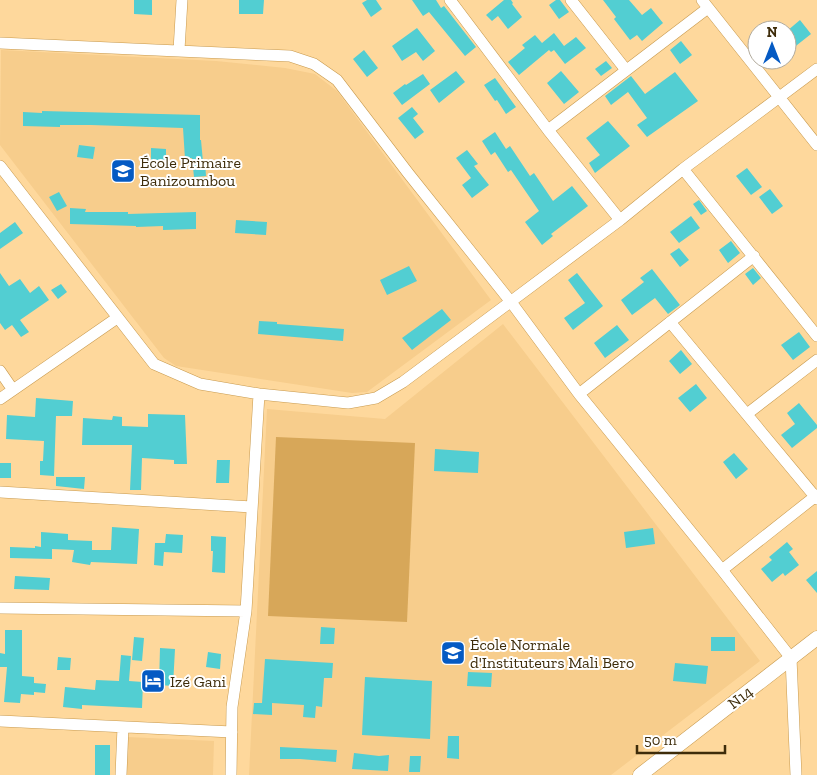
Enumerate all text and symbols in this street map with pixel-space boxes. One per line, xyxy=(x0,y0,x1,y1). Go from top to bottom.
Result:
north arrow xyxy=(747,20,797,70)
text: N xyxy=(767,24,778,41)
place label: École Primaire Banizoumbou xyxy=(140,153,241,190)
school or university icon: École Primaire Banizoumbou xyxy=(110,158,136,184)
place label: École Normale d'Instituteurs Mali Bero xyxy=(470,635,634,672)
school or university icon: École Normale d'Instituteurs Mali Bero xyxy=(440,640,466,666)
hotel icon: Izé Gani xyxy=(140,668,166,694)
place label: Izé Gani xyxy=(170,672,227,691)
street label: N14 xyxy=(724,682,757,713)
scale bar xyxy=(637,722,724,754)
text: 50 m xyxy=(644,731,677,749)

